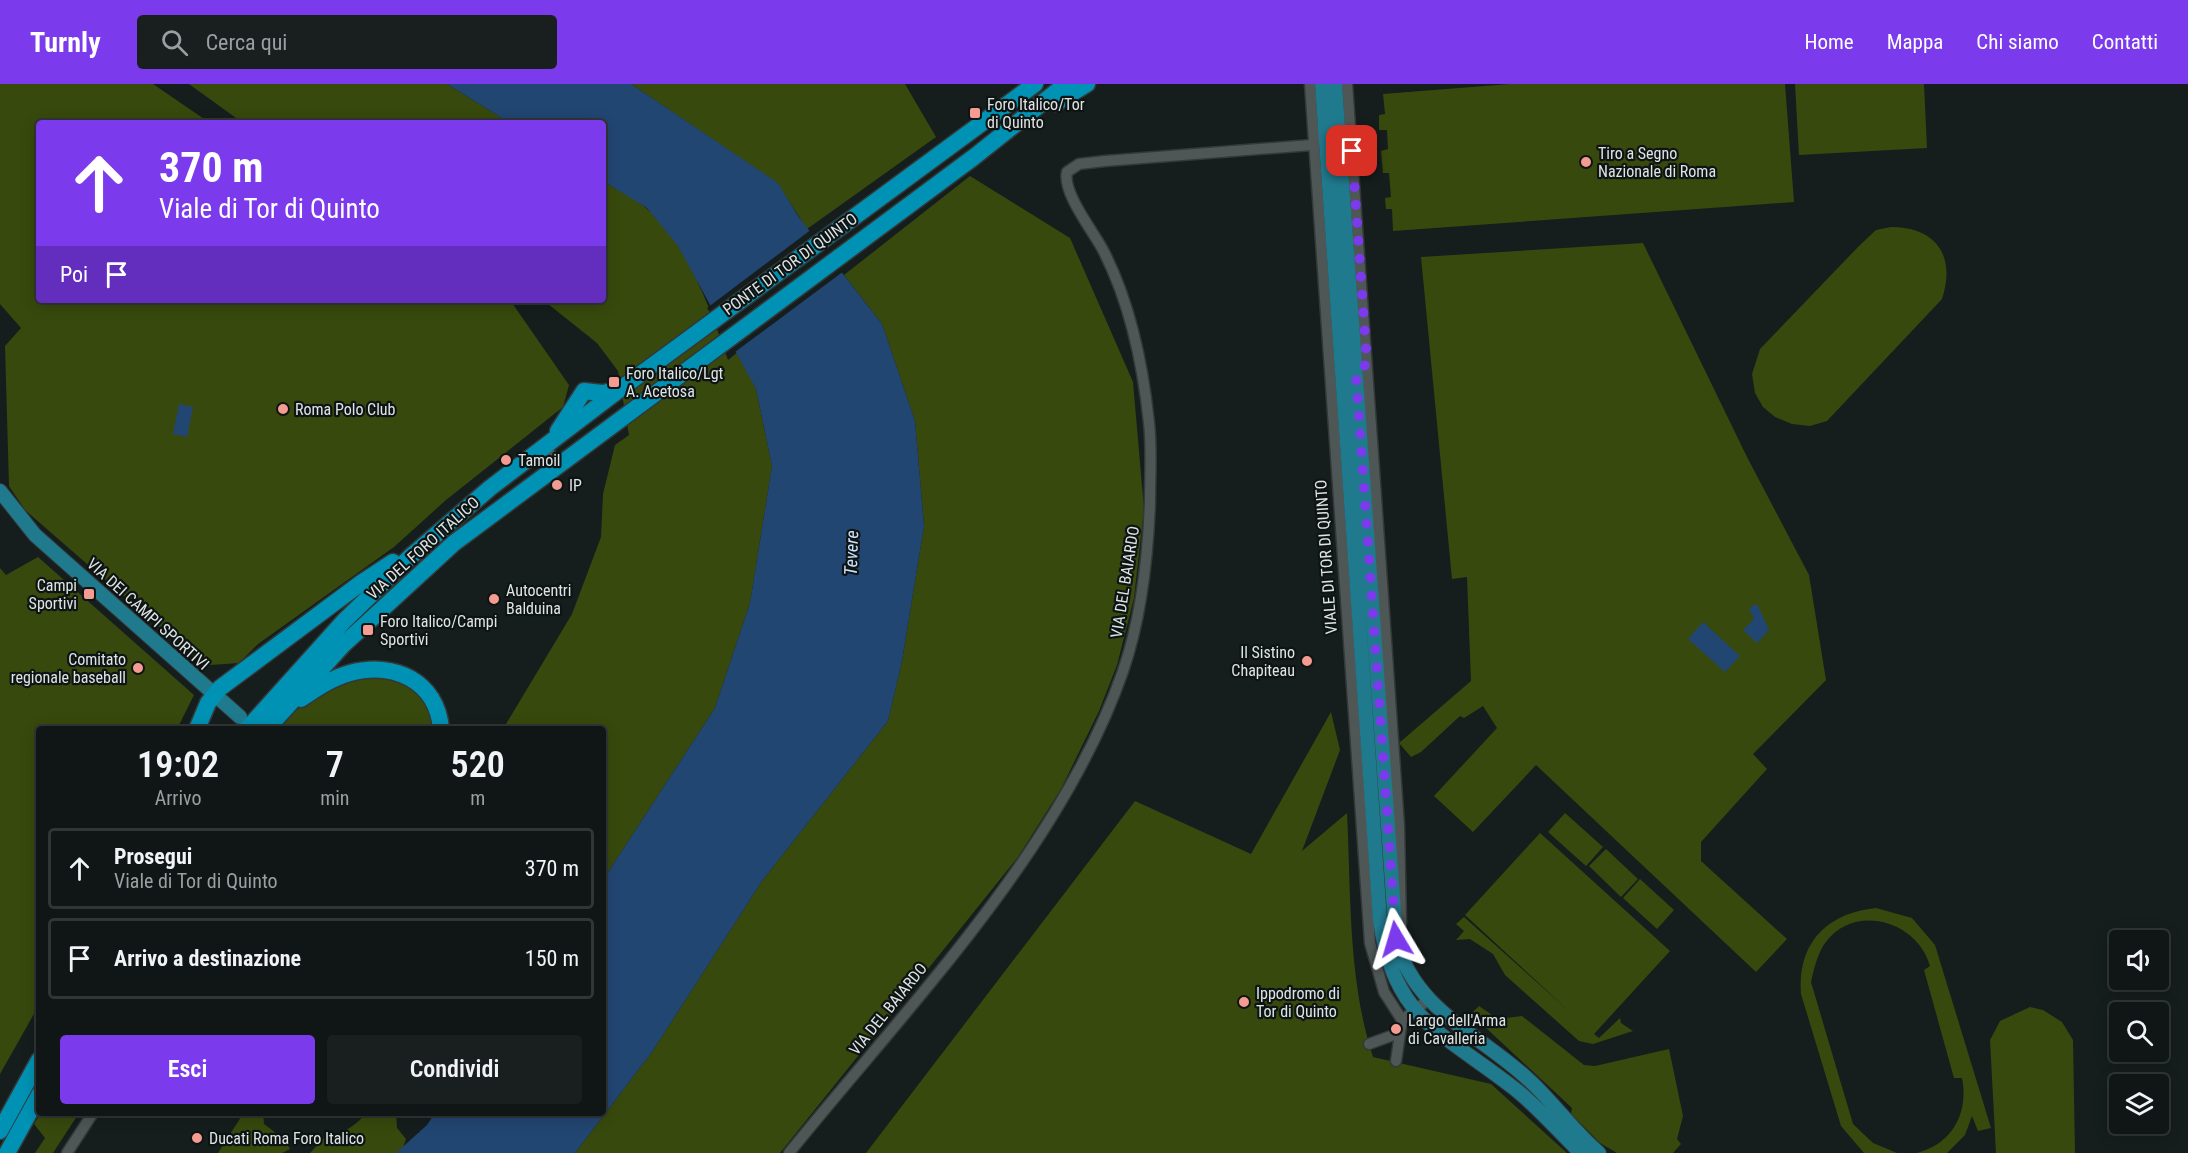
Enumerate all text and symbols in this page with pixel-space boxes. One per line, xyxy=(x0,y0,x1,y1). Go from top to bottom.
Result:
search box xyxy=(137,15,557,69)
text: Turnly xyxy=(30,26,101,59)
icon: search xyxy=(158,26,191,59)
text: Cerca qui xyxy=(206,30,287,55)
text: Home xyxy=(1804,30,1854,54)
text: Mappa xyxy=(1887,30,1943,54)
text: Chi siamo xyxy=(1976,30,2059,54)
text: Contatti xyxy=(2092,30,2158,54)
place label: Foro Italico/Tor di Quinto xyxy=(987,95,1085,132)
marker: Foro Italico/Tor di Quinto xyxy=(968,106,982,120)
pin xyxy=(1326,125,1377,176)
icon: arrive xyxy=(1335,134,1368,167)
text: 370 m xyxy=(159,143,264,192)
icon: ahead xyxy=(60,144,138,222)
place label: Tiro a Segno Nazionale di Roma xyxy=(1598,144,1716,181)
marker: Tiro a Segno Nazionale di Roma xyxy=(1579,155,1593,169)
text: Viale di Tor di Quinto xyxy=(159,193,380,225)
street label: PONTE DI TOR DI QUINTO xyxy=(719,209,861,319)
icon: arrive xyxy=(100,258,133,291)
text: Poi xyxy=(60,262,88,287)
place label: Foro Italico/Lgt A. Acetosa xyxy=(626,364,724,401)
marker: Foro Italico/Lgt A. Acetosa xyxy=(607,375,621,389)
place label: Roma Polo Club xyxy=(295,400,396,419)
marker: Roma Polo Club xyxy=(276,402,290,416)
place label: Tamoil xyxy=(518,451,561,470)
marker: Tamoil xyxy=(499,453,513,467)
place label: IP xyxy=(569,476,582,495)
marker: IP xyxy=(550,478,564,492)
street label: VIALE DI TOR DI QUINTO xyxy=(1311,479,1341,635)
street label: VIA DEL FORO ITALICO xyxy=(363,493,483,603)
street label: VIA DEL BAIARDO xyxy=(1107,525,1143,639)
water label: Tevere xyxy=(840,530,862,576)
street label: VIA DEI CAMPI SPORTIVI xyxy=(83,554,213,674)
place label: Campi Sportivi xyxy=(29,576,77,613)
place label: Autocentri Balduina xyxy=(506,581,571,618)
marker: Campi Sportivi xyxy=(82,587,96,601)
marker: Autocentri Balduina xyxy=(487,592,501,606)
place label: Foro Italico/Campi Sportivi xyxy=(380,612,497,649)
marker: Foro Italico/Campi Sportivi xyxy=(361,623,375,637)
place label: Il Sistino Chapiteau xyxy=(1231,643,1295,680)
place label: Comitato regionale baseball xyxy=(11,650,126,687)
marker: Il Sistino Chapiteau xyxy=(1300,654,1314,668)
marker: Comitato regionale baseball xyxy=(131,661,145,675)
text: 19:02 xyxy=(137,744,219,786)
text: 7 xyxy=(326,744,344,786)
text: 520 xyxy=(451,744,505,786)
text: Arrivo xyxy=(155,786,201,810)
text: min xyxy=(320,786,349,810)
text: m xyxy=(470,786,485,810)
text: Prosegui xyxy=(114,844,192,869)
icon: ahead xyxy=(63,852,96,885)
text: 370 m xyxy=(525,856,579,881)
text: Viale di Tor di Quinto xyxy=(114,869,278,893)
position arrow xyxy=(1364,907,1428,971)
map controls xyxy=(2109,930,2169,1134)
button: sound xyxy=(2109,930,2169,990)
icon: arrive xyxy=(63,942,96,975)
text: Arrivo a destinazione xyxy=(114,946,301,971)
text: 150 m xyxy=(525,946,579,971)
street label: VIA DEL BAIARDO xyxy=(845,959,931,1059)
place label: Ippodromo di Tor di Quinto xyxy=(1256,984,1340,1021)
marker: Ippodromo di Tor di Quinto xyxy=(1237,995,1251,1009)
button: search xyxy=(2109,1002,2169,1062)
place label: Largo dell'Arma di Cavalleria xyxy=(1408,1011,1506,1048)
marker: Largo dell'Arma di Cavalleria xyxy=(1389,1022,1403,1036)
button: Esci xyxy=(60,1035,315,1104)
button: Condividi xyxy=(327,1035,582,1104)
button: layers xyxy=(2109,1074,2169,1134)
place label: Ducati Roma Foro Italico xyxy=(209,1129,364,1148)
marker: Ducati Roma Foro Italico xyxy=(190,1131,204,1145)

